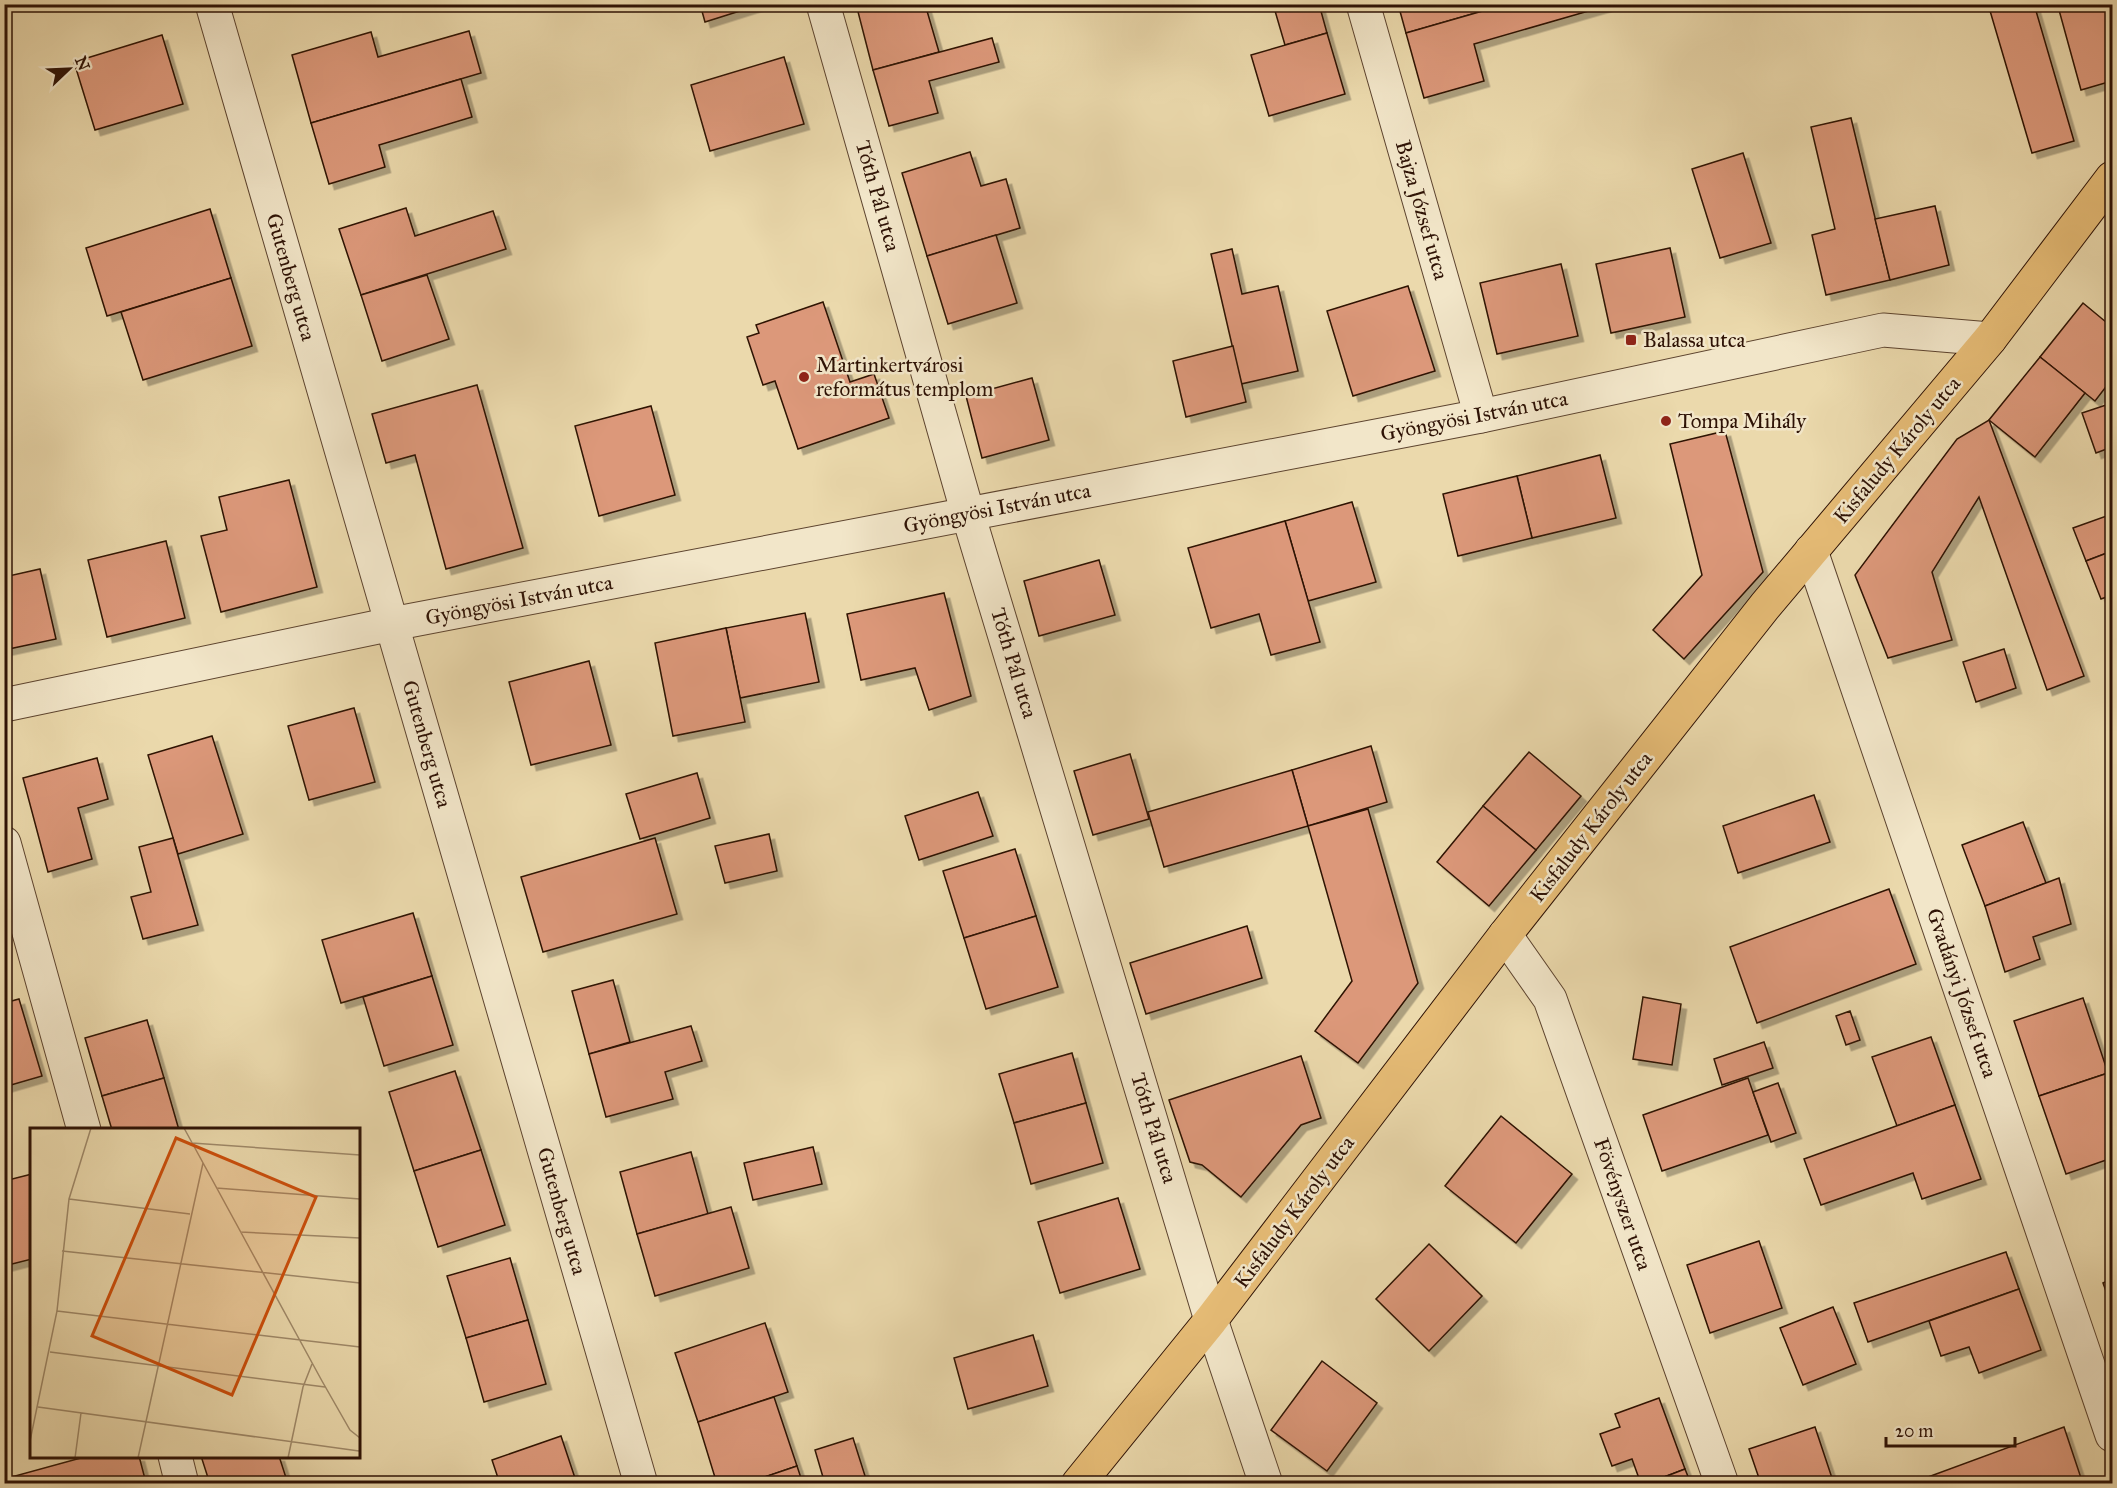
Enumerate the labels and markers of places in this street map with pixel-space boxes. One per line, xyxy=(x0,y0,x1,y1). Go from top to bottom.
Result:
place label: Balassa utca xyxy=(1643,327,1745,353)
marker: Balassa utca xyxy=(1624,333,1638,347)
place label: Martinkertvárosi református templom xyxy=(816,352,994,402)
marker: Martinkertvárosi református templom xyxy=(797,370,811,384)
place label: Tompa Mihály xyxy=(1678,408,1807,434)
marker: Tompa Mihály xyxy=(1659,414,1673,428)

